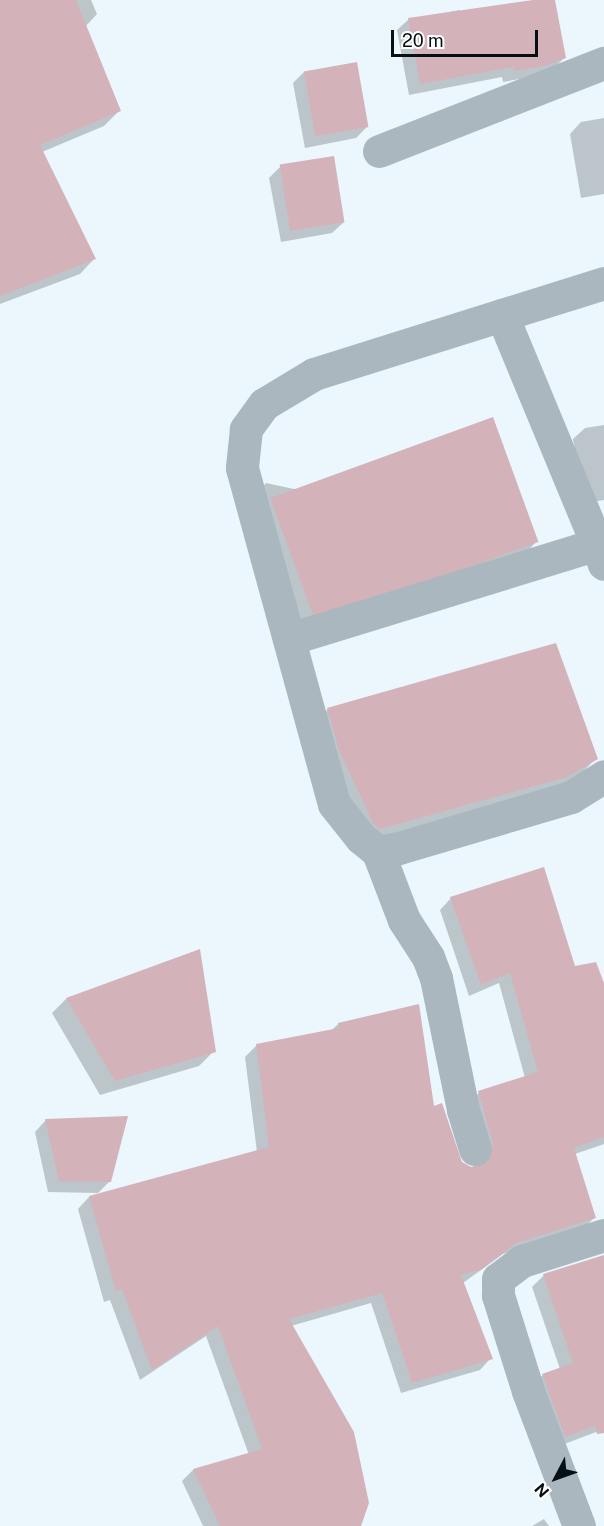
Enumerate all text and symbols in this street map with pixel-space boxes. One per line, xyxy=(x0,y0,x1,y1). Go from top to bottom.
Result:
scale bar xyxy=(394,18,541,56)
text: 20 m xyxy=(402,30,444,51)
north arrow xyxy=(526,1448,586,1508)
text: N xyxy=(531,1479,553,1501)

